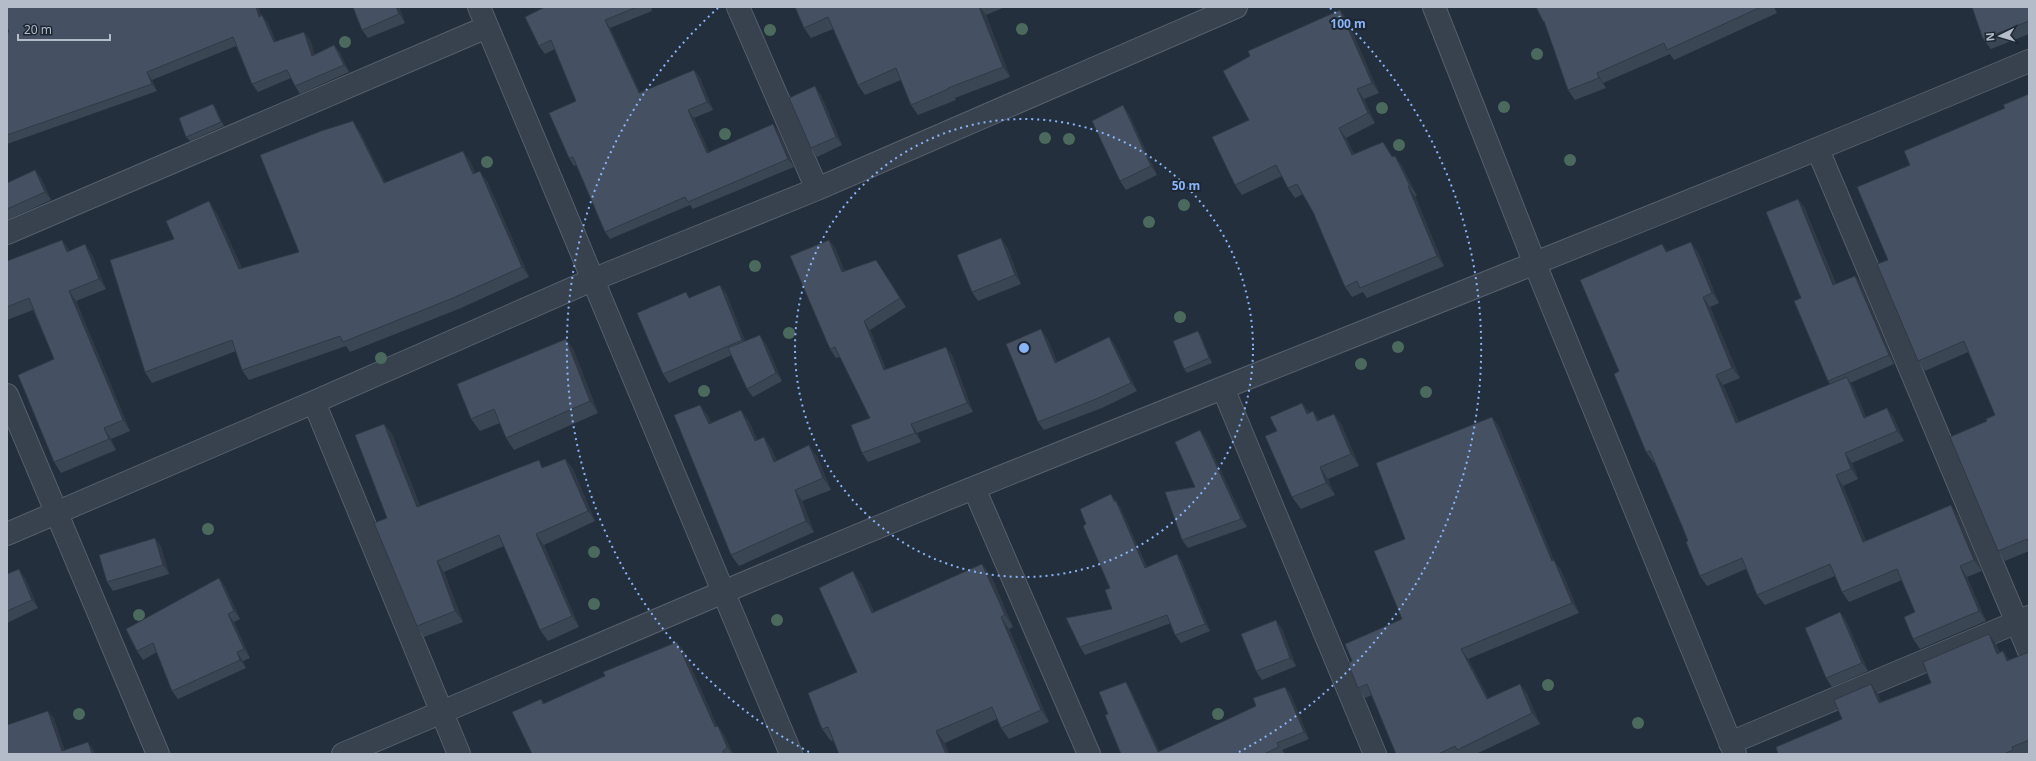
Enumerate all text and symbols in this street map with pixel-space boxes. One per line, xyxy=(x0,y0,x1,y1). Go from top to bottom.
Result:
text: 100 m xyxy=(1330,15,1366,32)
scale bar xyxy=(18,16,110,42)
north arrow xyxy=(1980,16,2020,56)
text: 20 m xyxy=(24,21,52,38)
text: N xyxy=(1982,32,1997,42)
text: 50 m xyxy=(1172,177,1200,194)
centre of rings xyxy=(1017,341,1031,355)

